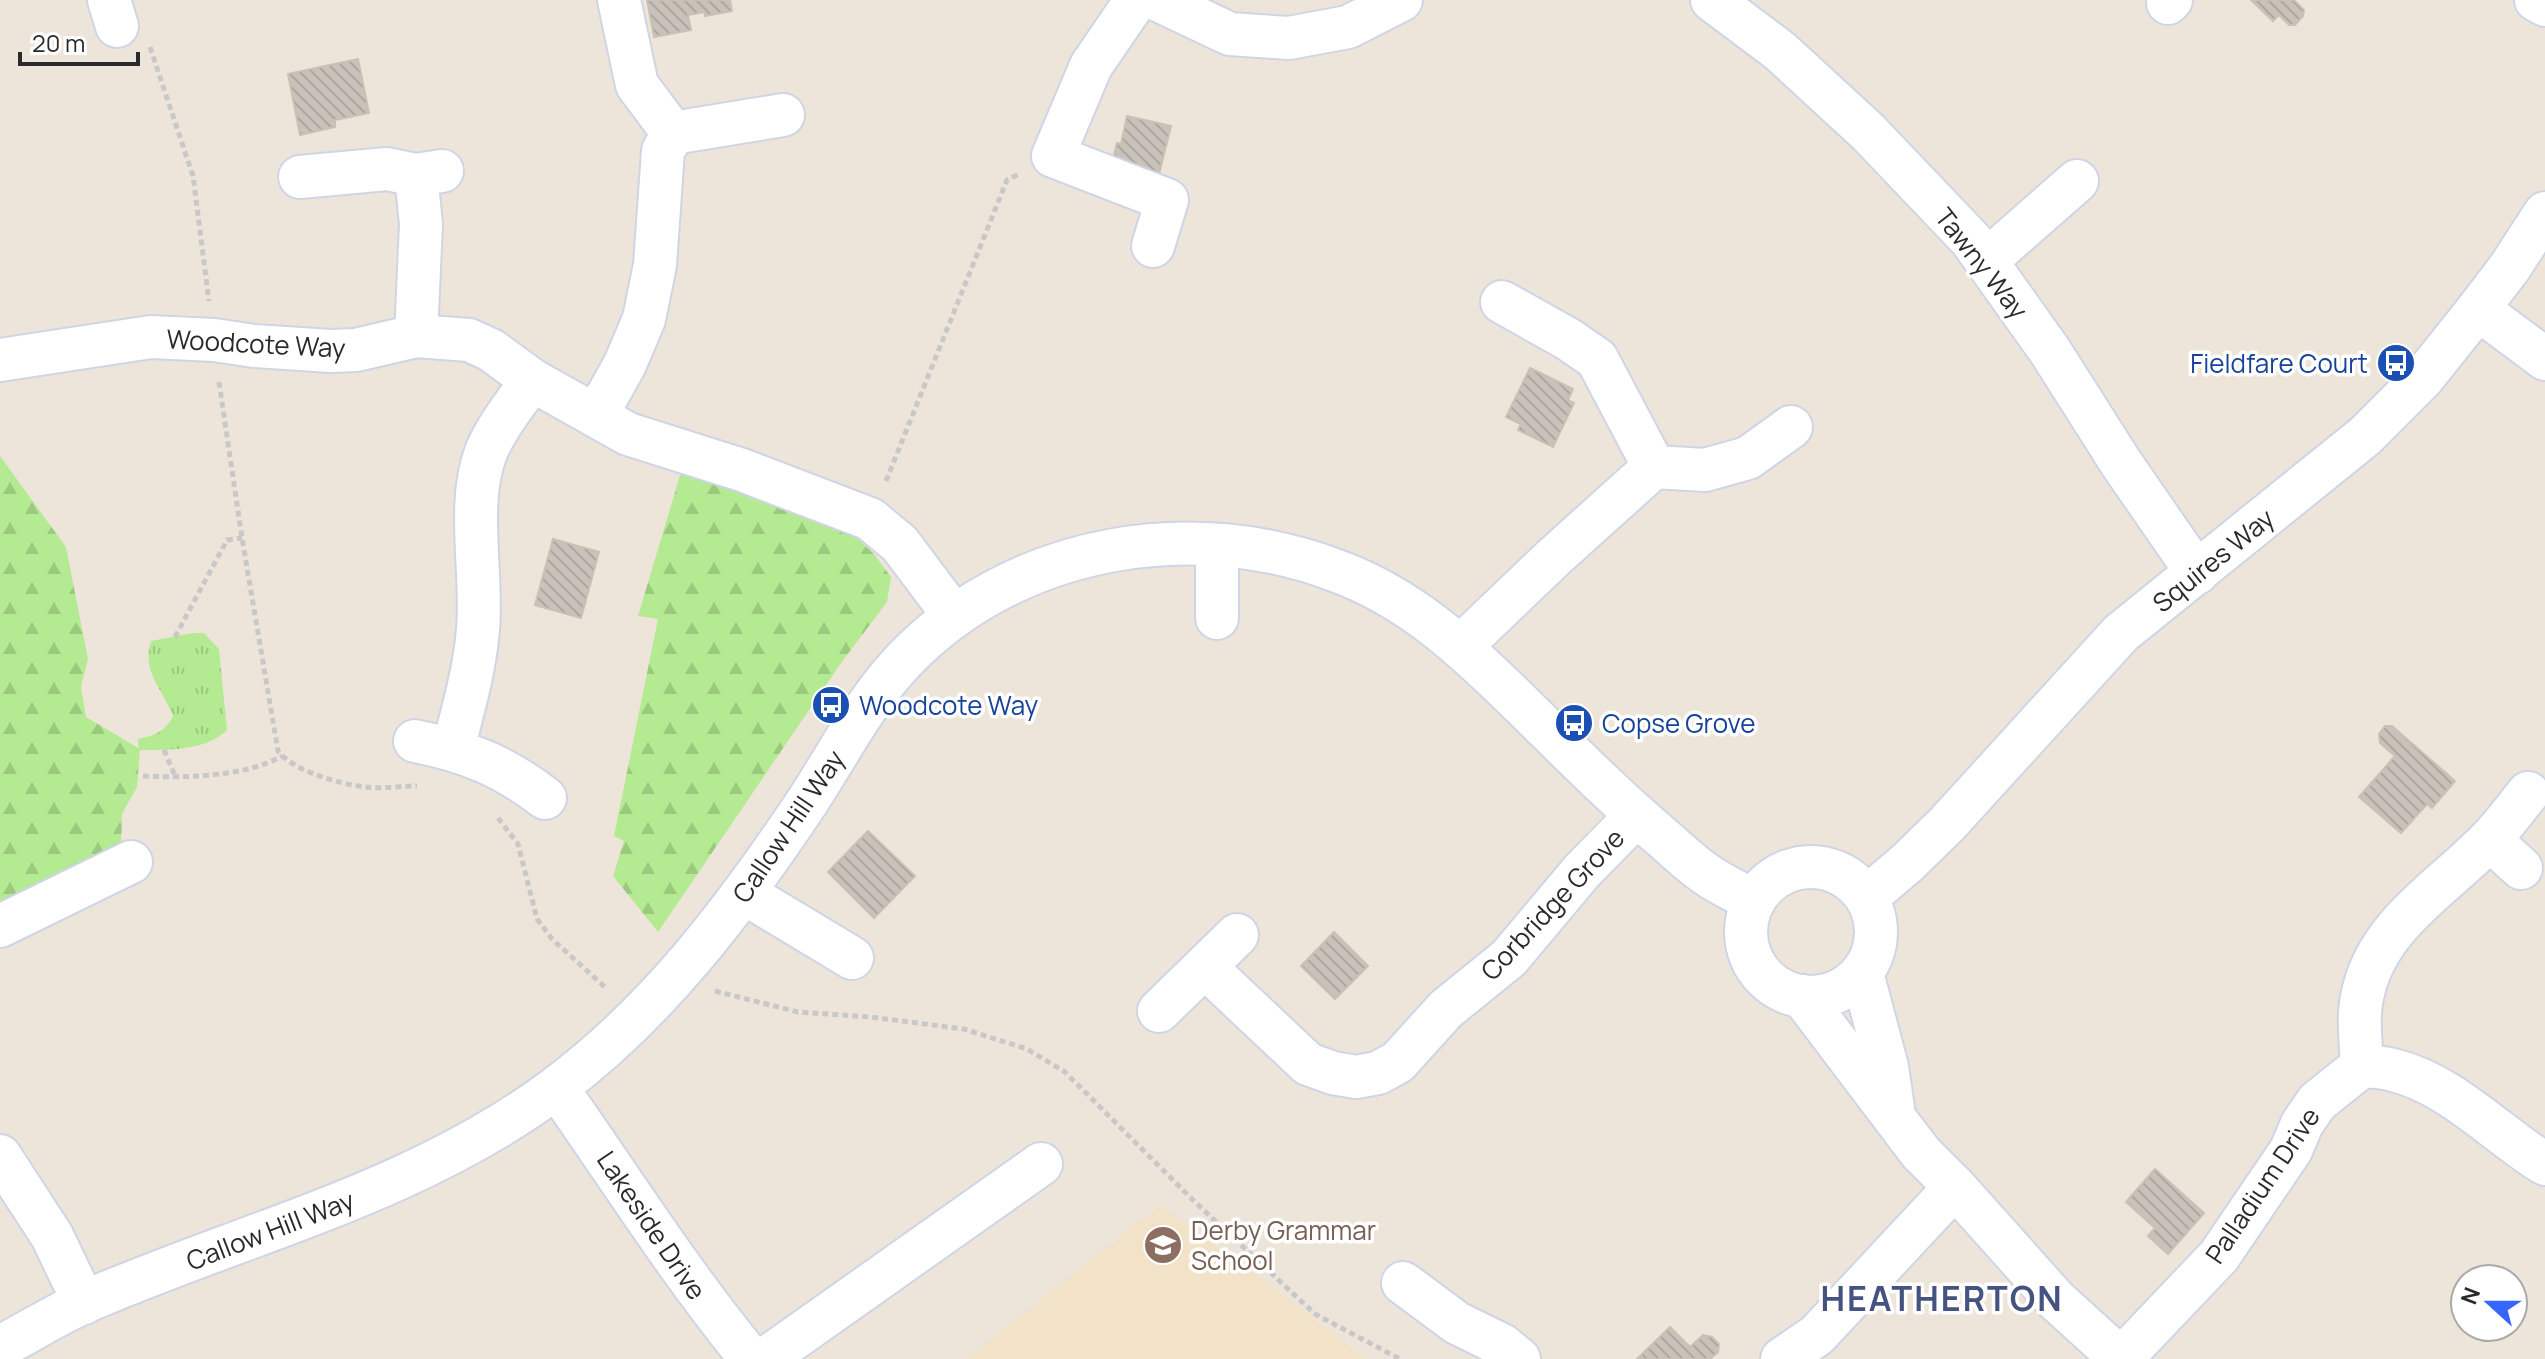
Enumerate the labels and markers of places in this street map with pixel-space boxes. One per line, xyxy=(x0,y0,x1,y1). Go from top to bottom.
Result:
bus stop icon: Fieldfare Court xyxy=(2375,342,2417,384)
place label: Fieldfare Court xyxy=(2190,345,2368,381)
bus stop icon: Woodcote Way xyxy=(810,684,852,726)
place label: Woodcote Way xyxy=(859,687,1038,723)
bus stop icon: Copse Grove xyxy=(1553,702,1595,744)
place label: Copse Grove xyxy=(1602,705,1755,741)
place label: Derby Grammar School xyxy=(1191,1212,1376,1278)
school or university icon: Derby Grammar School xyxy=(1142,1224,1184,1266)

